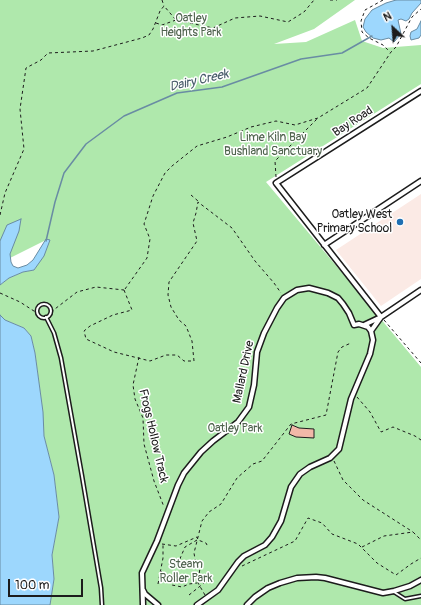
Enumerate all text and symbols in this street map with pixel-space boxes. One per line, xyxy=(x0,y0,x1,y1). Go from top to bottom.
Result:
north arrow xyxy=(373,8,413,48)
text: N xyxy=(381,9,394,24)
park label: Oatley Heights Park xyxy=(161,12,221,40)
water label: Dairy Creek xyxy=(168,67,230,95)
street label: Bay Road xyxy=(330,104,376,140)
park label: Lime Kiln Bay Bushland Sanctuary xyxy=(224,131,322,159)
place label: Oatley West Primary School xyxy=(317,208,392,236)
marker: Oatley West Primary School xyxy=(395,217,405,227)
street label: Mallard Drive xyxy=(230,339,258,405)
street label: Frogs Hollow Track xyxy=(135,388,171,484)
park label: Oatley Park xyxy=(207,422,263,436)
park label: Steam Roller Park xyxy=(160,558,212,586)
scale bar xyxy=(10,571,85,597)
text: 100 m xyxy=(15,578,49,593)

